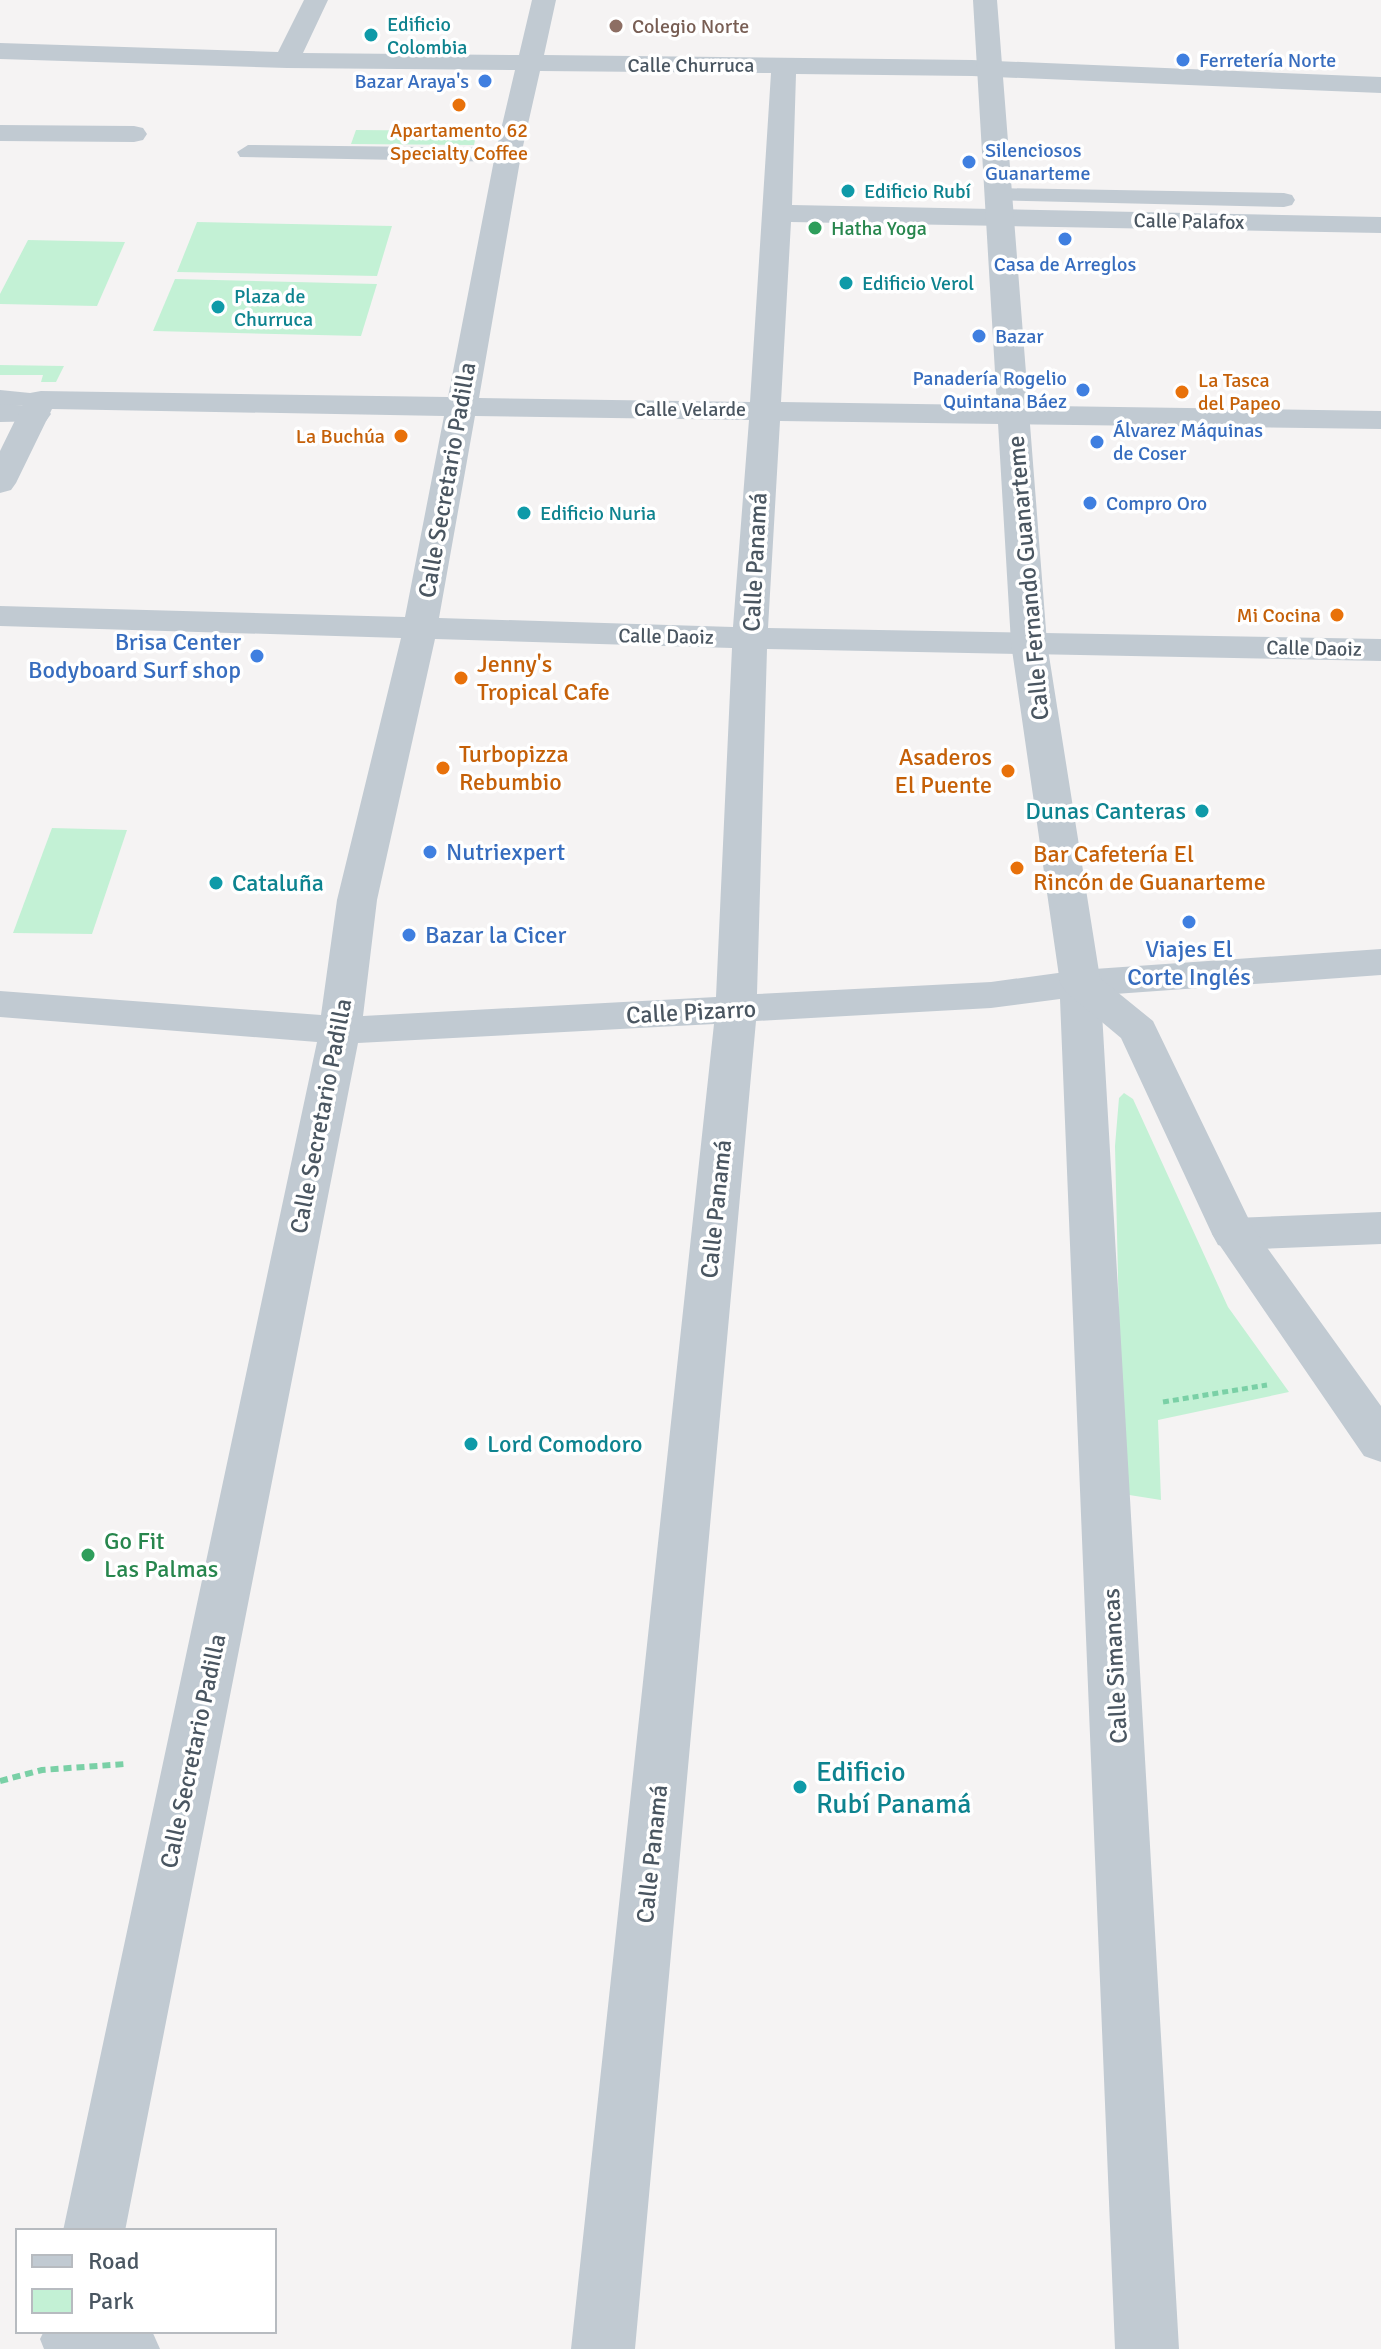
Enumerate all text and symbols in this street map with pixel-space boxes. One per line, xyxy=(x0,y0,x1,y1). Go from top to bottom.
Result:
place label: Edificio Colombia xyxy=(387,12,467,60)
place label: Colegio Norte xyxy=(632,14,749,39)
marker: Colegio Norte xyxy=(607,17,625,35)
marker: Edificio Colombia xyxy=(362,26,380,44)
place label: Ferretería Norte xyxy=(1199,48,1336,73)
marker: Ferretería Norte xyxy=(1174,51,1192,69)
street label: Calle Churruca xyxy=(628,53,754,78)
place label: Bazar Araya's xyxy=(354,69,469,94)
marker: Bazar Araya's xyxy=(476,72,494,90)
marker: Apartamento 62 Specialty Coffee xyxy=(450,96,468,114)
place label: Apartamento 62 Specialty Coffee xyxy=(390,118,528,166)
place label: Silenciosos Guanarteme xyxy=(985,138,1091,186)
marker: Silenciosos Guanarteme xyxy=(960,153,978,171)
place label: Edificio Rubí xyxy=(864,179,971,204)
marker: Edificio Rubí xyxy=(839,182,857,200)
street label: Calle Palafox xyxy=(1133,208,1245,235)
place label: Hatha Yoga xyxy=(831,216,927,241)
marker: Hatha Yoga xyxy=(806,219,824,237)
marker: Casa de Arreglos xyxy=(1056,230,1074,248)
place label: Casa de Arreglos xyxy=(994,252,1136,277)
place label: Edificio Verol xyxy=(862,271,974,296)
marker: Edificio Verol xyxy=(837,274,855,292)
place label: Plaza de Churruca xyxy=(234,284,313,332)
marker: Plaza de Churruca xyxy=(209,298,227,316)
place label: Bazar xyxy=(995,324,1044,349)
marker: Bazar xyxy=(970,327,988,345)
street label: Calle Secretario Padilla xyxy=(411,360,483,600)
place label: Panadería Rogelio Quintana Báez xyxy=(912,366,1067,414)
place label: La Tasca del Papeo xyxy=(1198,368,1281,416)
marker: Panadería Rogelio Quintana Báez xyxy=(1074,381,1092,399)
marker: La Tasca del Papeo xyxy=(1173,383,1191,401)
street label: Calle Velarde xyxy=(634,397,746,422)
place label: Álvarez Máquinas de Coser xyxy=(1113,418,1263,466)
place label: La Buchúa xyxy=(296,424,385,449)
marker: La Buchúa xyxy=(392,427,410,445)
marker: Álvarez Máquinas de Coser xyxy=(1088,433,1106,451)
street label: Calle Fernando Guanarteme xyxy=(1001,434,1055,722)
place label: Compro Oro xyxy=(1106,491,1207,516)
street label: Calle Panamá xyxy=(736,492,774,632)
marker: Compro Oro xyxy=(1081,494,1099,512)
place label: Edificio Nuria xyxy=(540,501,656,526)
marker: Edificio Nuria xyxy=(515,504,533,522)
place label: Mi Cocina xyxy=(1237,603,1321,628)
marker: Mi Cocina xyxy=(1328,606,1346,624)
street label: Calle Daoiz xyxy=(618,623,714,650)
place label: Brisa Center Bodyboard Surf shop xyxy=(28,627,241,685)
street label: Calle Daoiz xyxy=(1266,635,1362,662)
marker: Brisa Center Bodyboard Surf shop xyxy=(248,647,266,665)
place label: Jenny's Tropical Cafe xyxy=(477,649,610,707)
marker: Jenny's Tropical Cafe xyxy=(452,669,470,687)
place label: Turbopizza Rebumbio xyxy=(459,739,569,797)
place label: Asaderos El Puente xyxy=(894,742,992,800)
marker: Turbopizza Rebumbio xyxy=(434,759,452,777)
marker: Asaderos El Puente xyxy=(999,762,1017,780)
place label: Dunas Canteras xyxy=(1025,796,1186,826)
marker: Dunas Canteras xyxy=(1193,802,1211,820)
place label: Nutriexpert xyxy=(446,837,565,867)
place label: Bar Cafetería El Rincón de Guanarteme xyxy=(1033,839,1266,897)
marker: Nutriexpert xyxy=(421,843,439,861)
marker: Bar Cafetería El Rincón de Guanarteme xyxy=(1008,859,1026,877)
place label: Cataluña xyxy=(232,868,324,898)
marker: Cataluña xyxy=(207,874,225,892)
marker: Viajes El Corte Inglés xyxy=(1180,913,1198,931)
place label: Bazar la Cicer xyxy=(425,920,566,950)
marker: Bazar la Cicer xyxy=(400,926,418,944)
place label: Viajes El Corte Inglés xyxy=(1127,934,1251,992)
street label: Calle Pizarro xyxy=(625,994,757,1030)
street label: Calle Secretario Padilla xyxy=(283,996,359,1236)
street label: Calle Panamá xyxy=(694,1138,738,1280)
place label: Lord Comodoro xyxy=(487,1429,642,1459)
marker: Lord Comodoro xyxy=(462,1435,480,1453)
place label: Go Fit Las Palmas xyxy=(104,1526,218,1584)
marker: Go Fit Las Palmas xyxy=(79,1546,97,1564)
street label: Calle Simancas xyxy=(1096,1588,1134,1744)
street label: Calle Secretario Padilla xyxy=(153,1631,233,1871)
place label: Edificio Rubí Panamá xyxy=(816,1755,972,1821)
marker: Edificio Rubí Panamá xyxy=(791,1778,809,1796)
street label: Calle Panamá xyxy=(630,1783,674,1925)
legend xyxy=(16,2229,276,2333)
text: Road xyxy=(88,2246,139,2276)
text: Park xyxy=(88,2286,134,2316)

